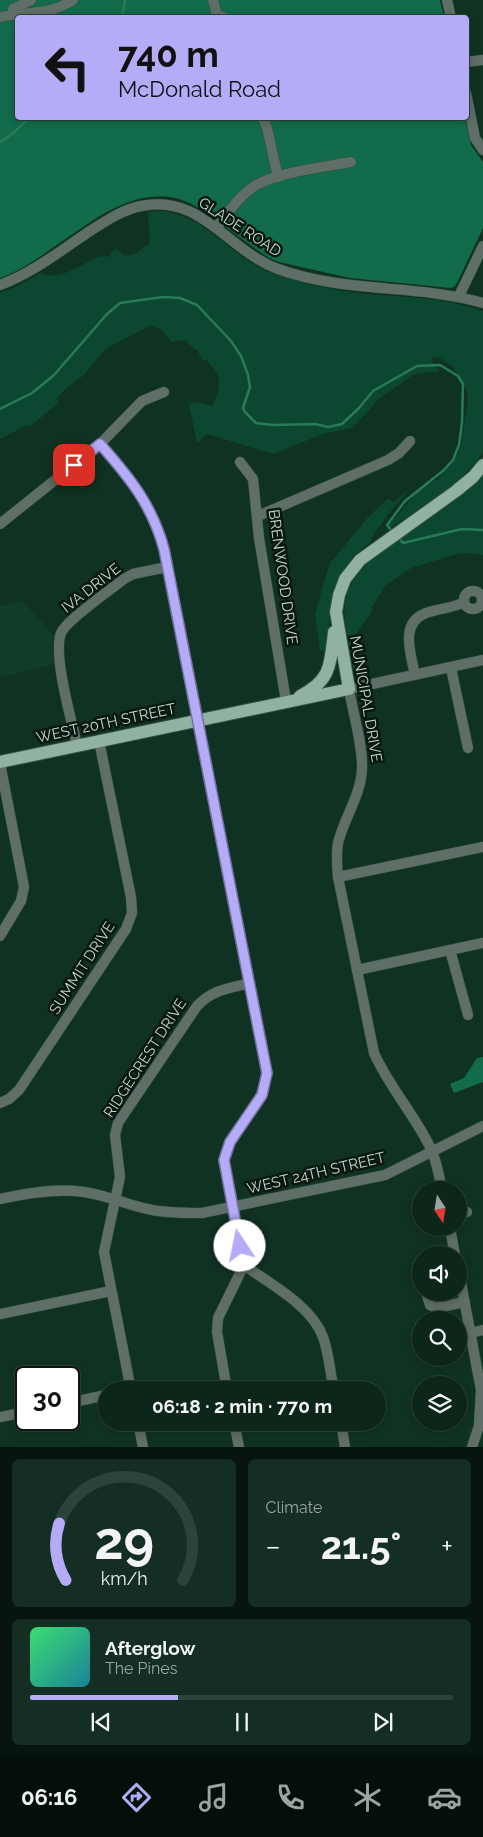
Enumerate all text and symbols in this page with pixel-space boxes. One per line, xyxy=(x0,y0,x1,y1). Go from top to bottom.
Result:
text: 740 m xyxy=(118,34,219,75)
icon: left xyxy=(35,35,100,100)
text: McDonald Road xyxy=(118,76,281,102)
street label: GLADE ROAD xyxy=(195,194,285,261)
pin xyxy=(53,444,95,486)
icon: arrive xyxy=(60,451,88,479)
street label: BRENWOOD DRIVE xyxy=(265,508,301,646)
street label: IVA DRIVE xyxy=(58,559,124,617)
street label: MUNICIPAL DRIVE xyxy=(346,634,386,764)
street label: WEST 20TH STREET xyxy=(35,699,177,747)
street label: SUMMIT DRIVE xyxy=(45,918,119,1018)
street label: RIDGECREST DRIVE xyxy=(100,995,190,1121)
street label: WEST 24TH STREET xyxy=(245,1148,387,1198)
north arrow xyxy=(412,1181,468,1236)
map controls xyxy=(412,1181,467,1431)
position arrow xyxy=(213,1219,265,1271)
button: sound xyxy=(412,1246,467,1301)
button: search xyxy=(412,1311,467,1366)
speed limit sign: 30 xyxy=(15,1366,80,1431)
button: layers xyxy=(412,1376,467,1431)
text: 06:18 · 2 min · 770 m xyxy=(152,1395,332,1417)
text: Climate xyxy=(266,1498,322,1517)
text: 29 xyxy=(94,1510,154,1571)
text: 21.5° xyxy=(321,1523,401,1568)
text: − xyxy=(266,1530,281,1563)
text: + xyxy=(441,1530,453,1563)
text: km/h xyxy=(100,1568,147,1589)
text: Afterglow xyxy=(105,1637,195,1659)
text: The Pines xyxy=(105,1659,177,1678)
icon: previous xyxy=(87,1708,115,1736)
icon: pause xyxy=(228,1708,256,1736)
icon: next xyxy=(369,1708,397,1736)
icon: directions xyxy=(119,1780,154,1815)
icon: music xyxy=(196,1780,231,1815)
icon: phone xyxy=(273,1780,308,1815)
icon: climate xyxy=(350,1780,385,1815)
icon: car xyxy=(427,1780,462,1815)
text: 06:16 xyxy=(21,1784,77,1810)

